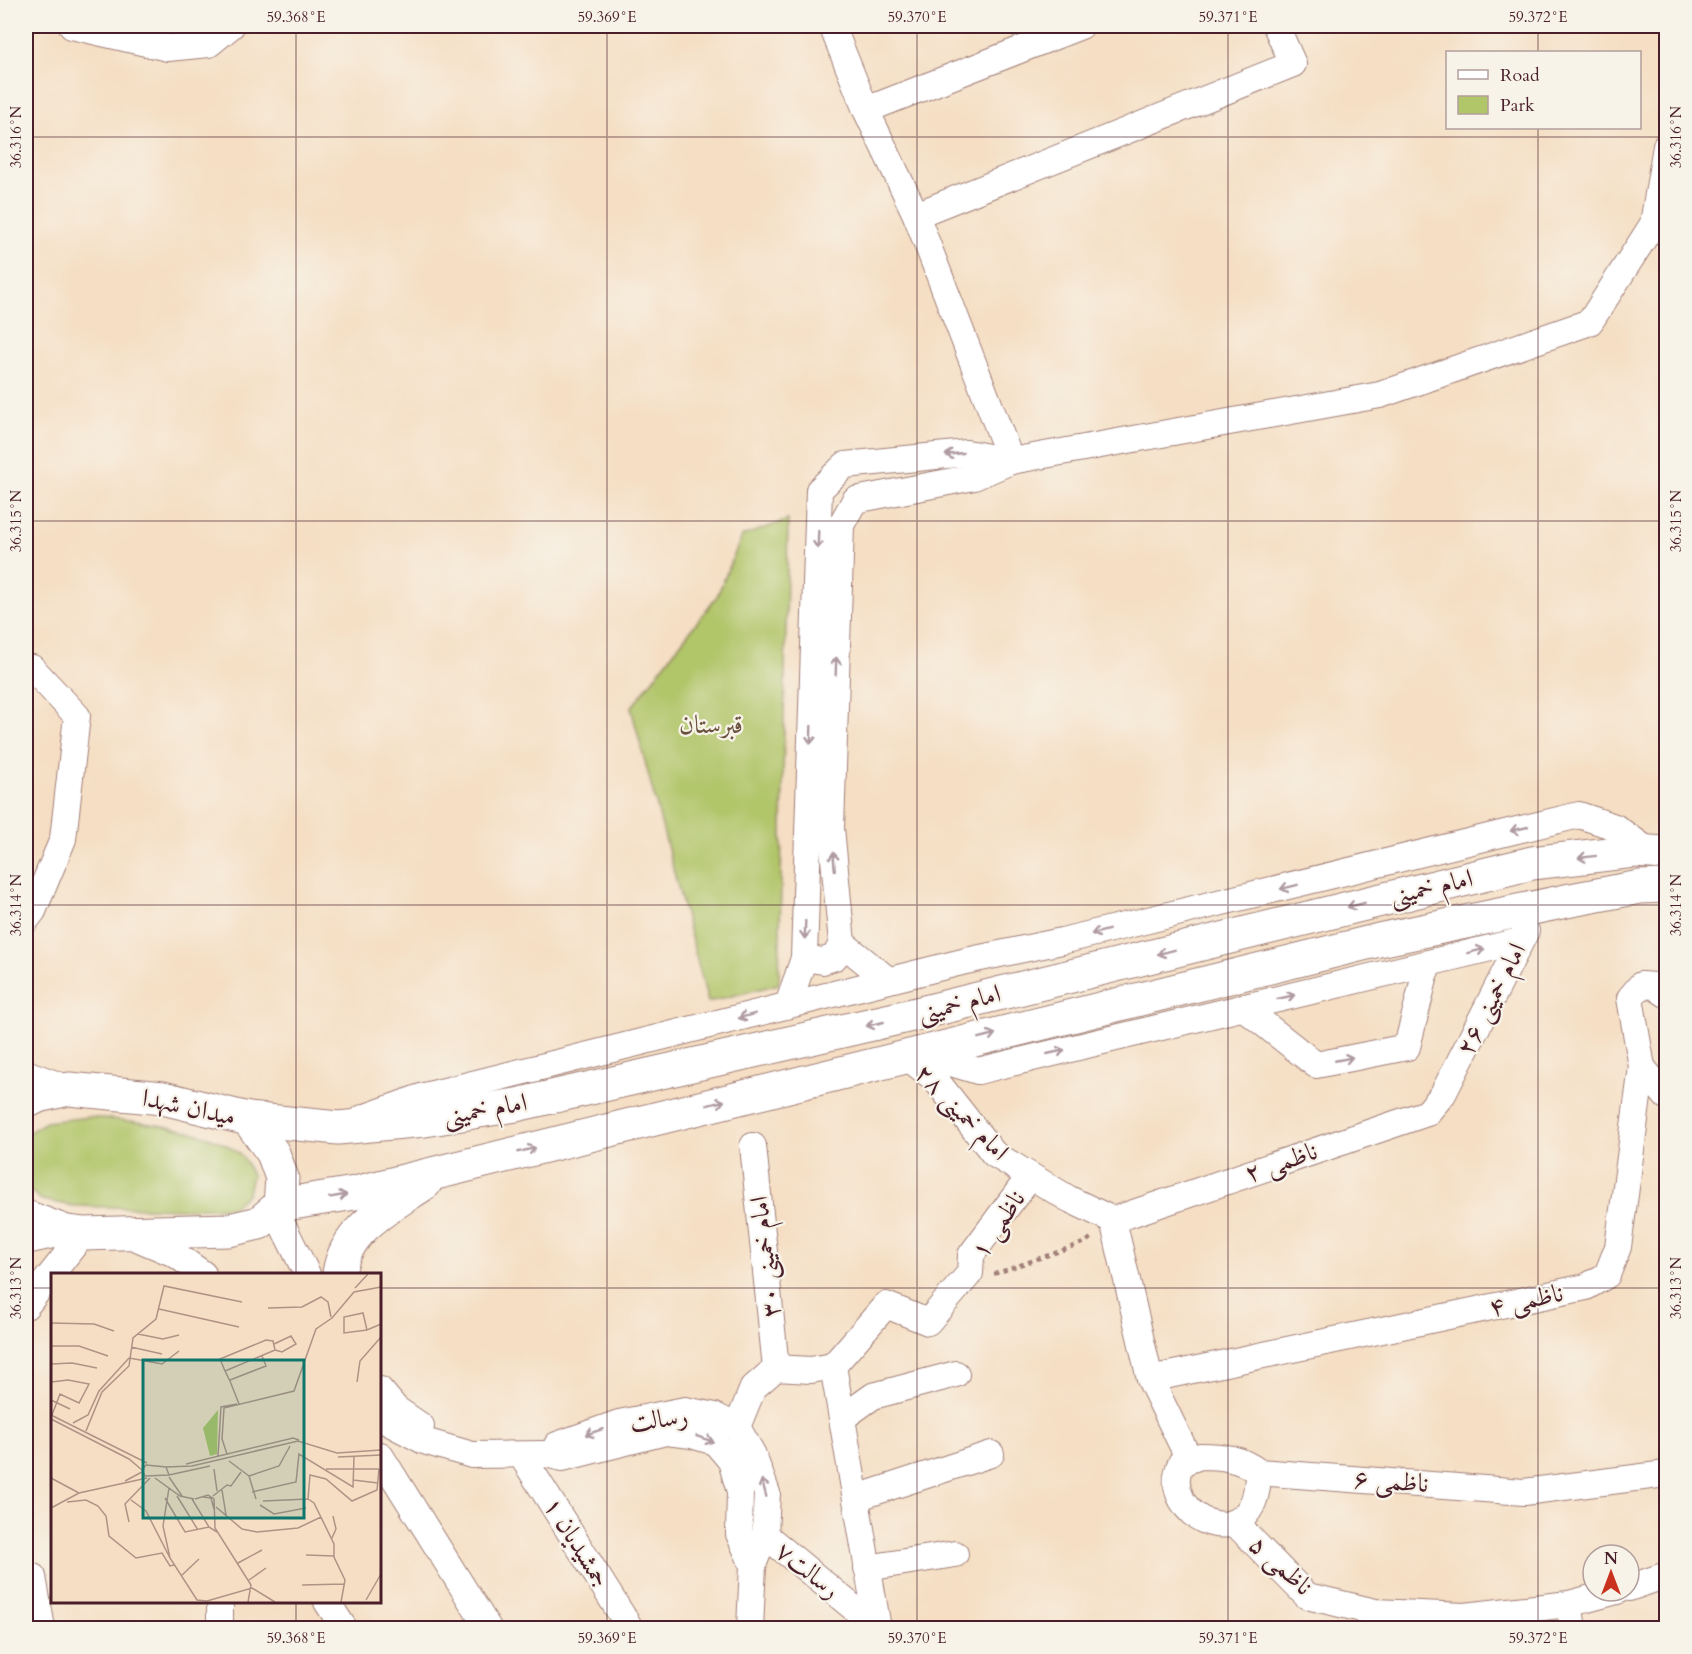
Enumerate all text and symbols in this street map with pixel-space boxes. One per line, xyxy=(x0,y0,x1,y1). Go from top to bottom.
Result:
text: 59.368°E xyxy=(266,7,326,27)
text: 59.369°E xyxy=(577,7,637,27)
text: 59.370°E xyxy=(887,7,947,27)
text: 59.371°E xyxy=(1198,7,1258,27)
text: 59.372°E xyxy=(1508,7,1568,27)
legend xyxy=(1446,51,1641,129)
text: Road xyxy=(1500,63,1540,88)
text: Park xyxy=(1500,93,1535,118)
text: 36.316°N xyxy=(6,105,26,168)
text: 36.316°N xyxy=(1666,105,1686,168)
one-way arrow xyxy=(944,449,964,460)
text: 36.315°N xyxy=(6,489,26,552)
text: 36.315°N xyxy=(1666,489,1686,552)
one-way arrow xyxy=(812,529,823,549)
one-way arrow xyxy=(831,657,842,677)
park label: قبرستان xyxy=(679,707,743,742)
one-way arrow xyxy=(806,724,817,744)
one-way arrow xyxy=(1510,823,1529,835)
one-way arrow xyxy=(828,851,839,871)
one-way arrow xyxy=(1578,851,1598,862)
street label: امام خمینی xyxy=(1386,860,1477,918)
text: 36.314°N xyxy=(6,873,26,936)
text: 36.314°N xyxy=(1666,873,1686,936)
one-way arrow xyxy=(1280,881,1299,893)
one-way arrow xyxy=(1346,899,1365,911)
one-way arrow xyxy=(799,919,811,939)
one-way arrow xyxy=(1090,927,1109,939)
street label: امام خمینی ۲۶ xyxy=(1448,937,1539,1064)
one-way arrow xyxy=(1466,945,1485,957)
one-way arrow xyxy=(1157,946,1176,958)
street label: امام خمینی xyxy=(914,976,1006,1035)
one-way arrow xyxy=(1276,991,1295,1002)
one-way arrow xyxy=(737,1011,756,1022)
one-way arrow xyxy=(866,1018,885,1030)
one-way arrow xyxy=(977,1029,996,1041)
one-way arrow xyxy=(1046,1046,1065,1058)
one-way arrow xyxy=(1333,1053,1353,1064)
street label: امام خمینی ۲۸ xyxy=(903,1056,1017,1172)
street label: میدان شهدا xyxy=(139,1080,239,1134)
street label: امام خمینی xyxy=(440,1084,531,1139)
one-way arrow xyxy=(707,1097,726,1108)
street label: ناظمی ۲ xyxy=(1240,1133,1322,1191)
one-way arrow xyxy=(517,1144,536,1156)
street label: ناظمی ۱ xyxy=(962,1183,1034,1265)
one-way arrow xyxy=(327,1190,347,1201)
street label: امام خمینی ۳۰ xyxy=(741,1194,794,1320)
text: 36.313°N xyxy=(6,1256,26,1319)
text: 36.313°N xyxy=(1666,1256,1686,1319)
inset map xyxy=(51,1273,381,1603)
street label: ناظمی ۴ xyxy=(1486,1275,1566,1325)
street label: رسالت xyxy=(628,1398,690,1440)
one-way arrow xyxy=(585,1427,604,1438)
one-way arrow xyxy=(695,1434,714,1445)
street label: ناظمی ۶ xyxy=(1352,1461,1430,1501)
one-way arrow xyxy=(758,1479,769,1498)
street label: جمشیدیان ۱ xyxy=(536,1490,618,1594)
street label: ناظمی ۵ xyxy=(1241,1527,1321,1603)
street label: رسالت۷ xyxy=(768,1533,848,1607)
north arrow xyxy=(1581,1543,1641,1603)
text: N xyxy=(1604,1548,1618,1570)
text: 59.368°E xyxy=(266,1628,326,1648)
text: 59.369°E xyxy=(577,1628,637,1648)
text: 59.370°E xyxy=(887,1628,947,1648)
text: 59.371°E xyxy=(1198,1628,1258,1648)
text: 59.372°E xyxy=(1508,1628,1568,1648)

